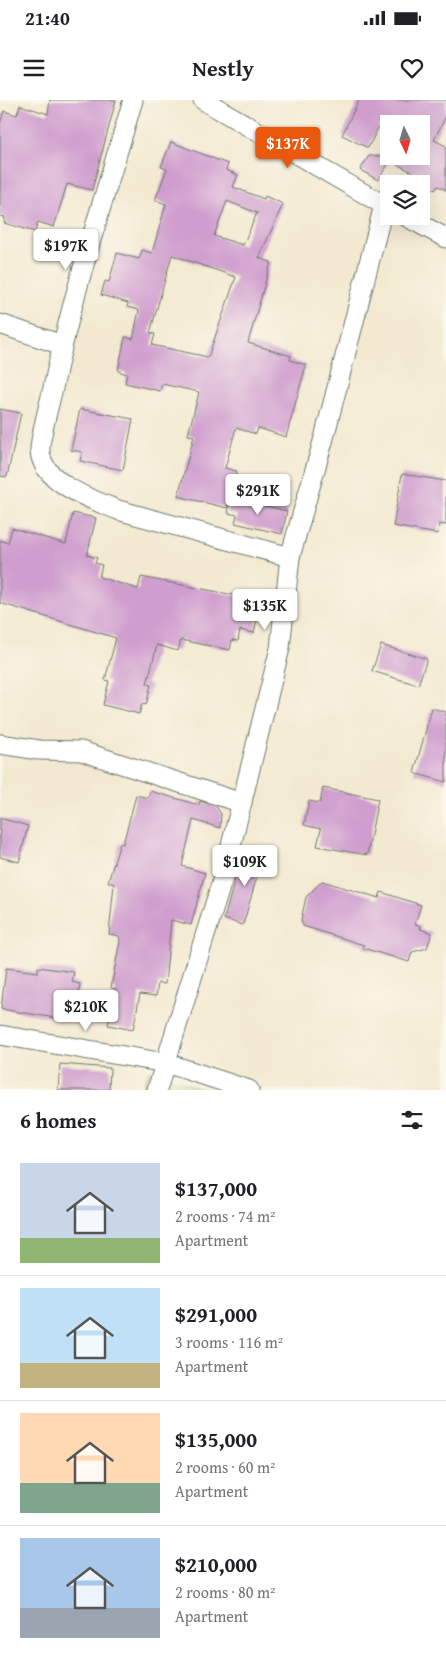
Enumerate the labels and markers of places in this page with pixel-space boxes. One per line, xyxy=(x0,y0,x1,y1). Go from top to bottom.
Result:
pin: $137K xyxy=(253,127,323,169)
pin: $197K xyxy=(31,228,101,271)
pin: $291K xyxy=(223,474,293,516)
pin: $135K xyxy=(230,588,300,631)
pin: $109K xyxy=(210,844,280,887)
pin: $210K xyxy=(51,990,121,1032)

